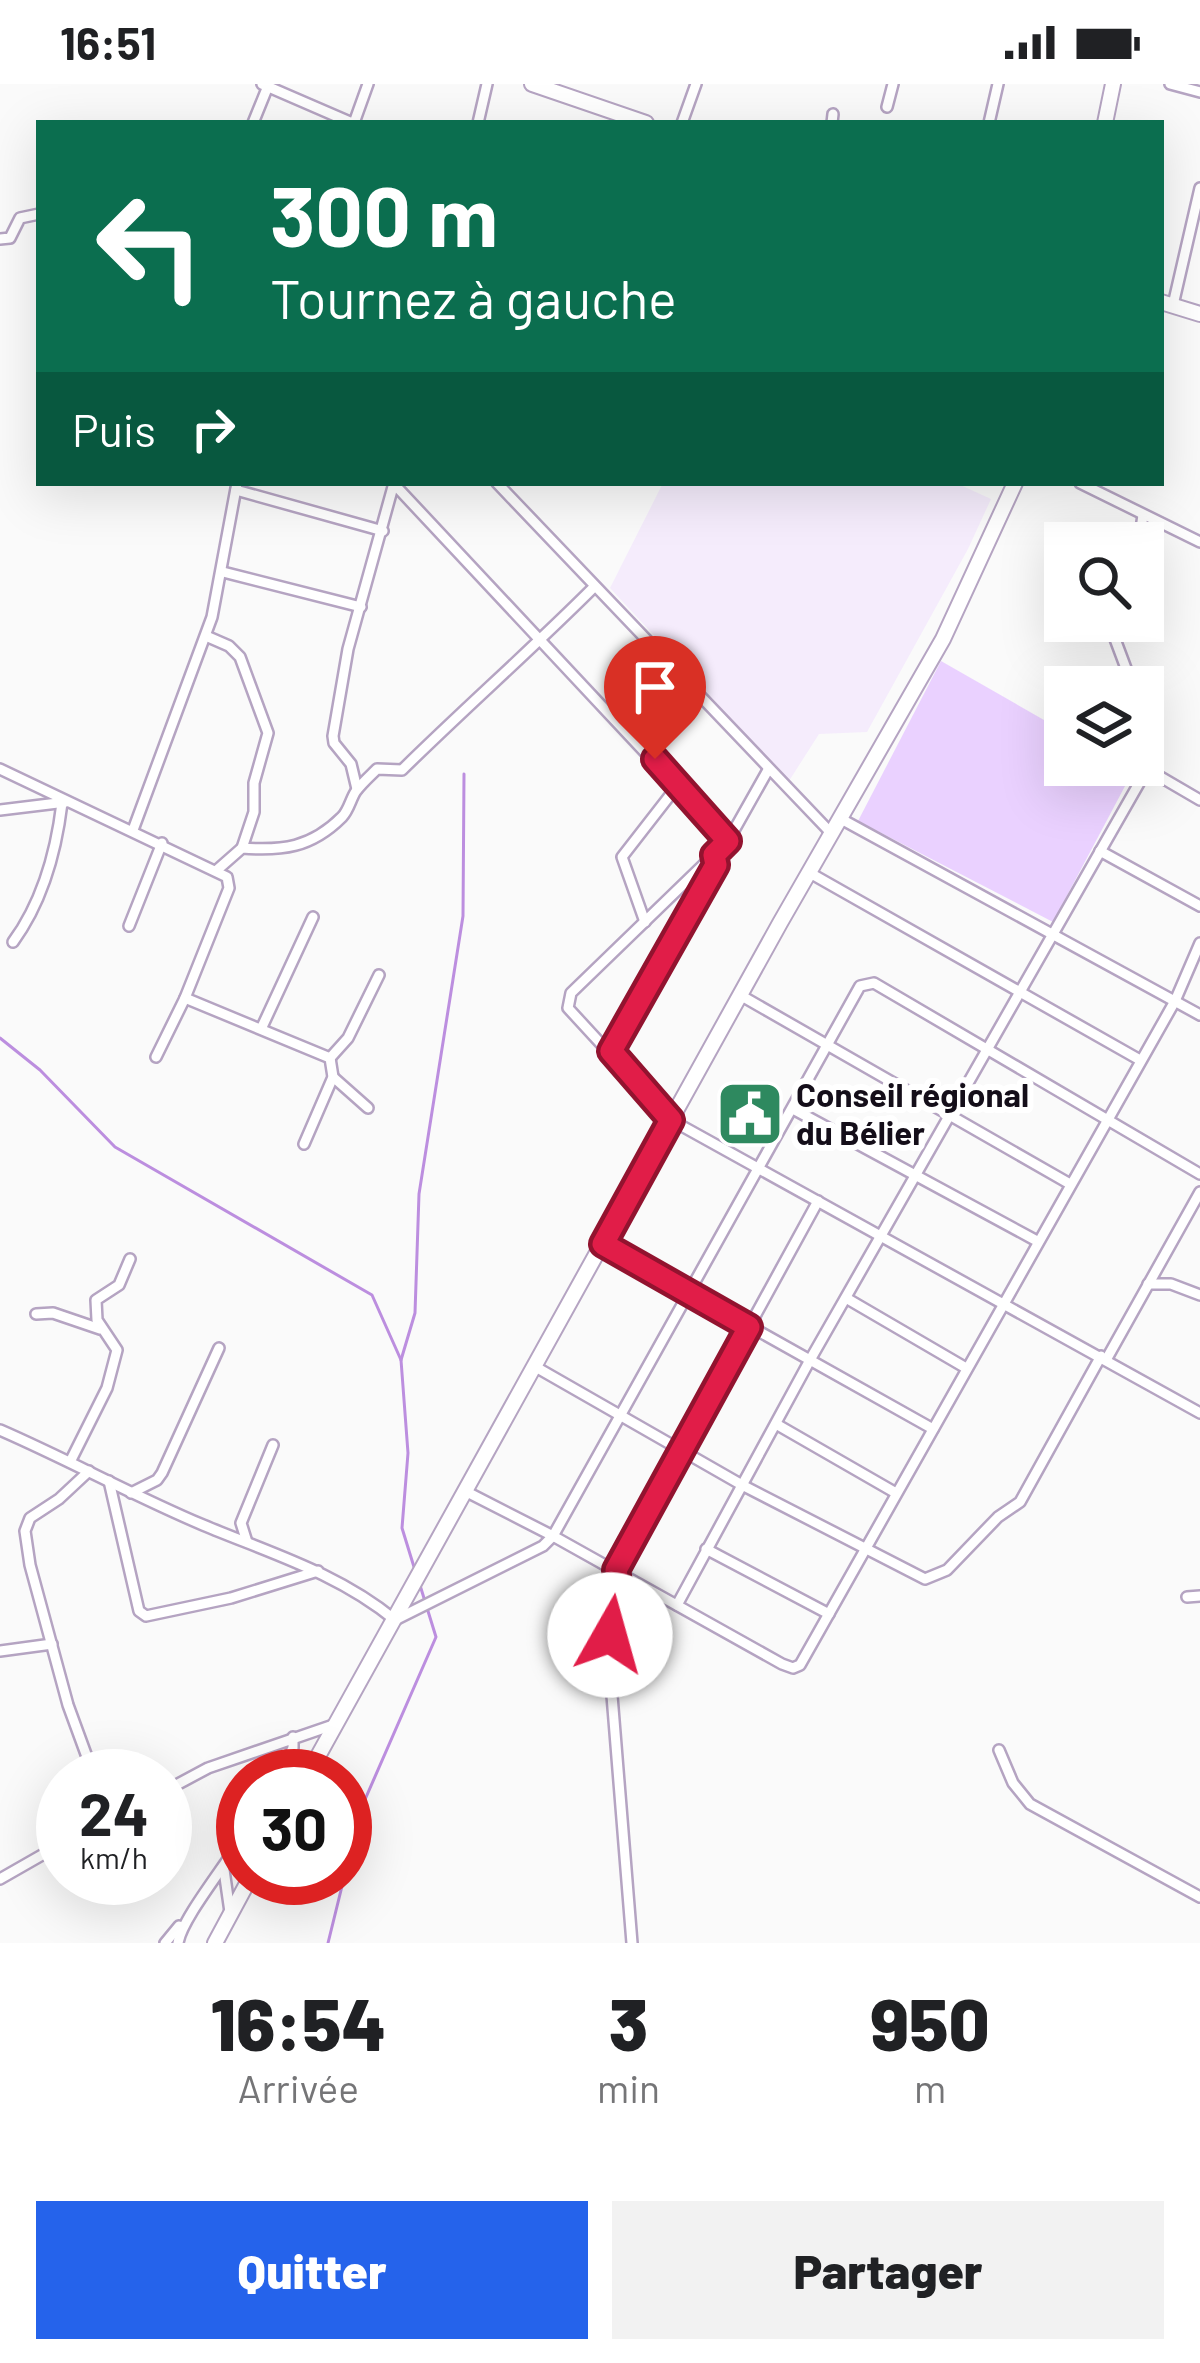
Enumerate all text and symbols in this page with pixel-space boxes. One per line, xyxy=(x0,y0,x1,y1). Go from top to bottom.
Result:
text: 16:51 xyxy=(60,15,156,69)
text: 300 m xyxy=(270,163,498,264)
icon: left xyxy=(72,168,228,324)
text: Tournez à gauche xyxy=(270,265,677,330)
icon: right xyxy=(180,396,246,462)
text: Puis xyxy=(72,402,156,456)
map controls xyxy=(1044,522,1164,786)
button: search xyxy=(1044,522,1164,642)
pin xyxy=(604,636,706,759)
icon: arrive xyxy=(622,654,688,720)
button: layers xyxy=(1044,666,1164,786)
place label: Conseil régional du Bélier xyxy=(796,1074,1029,1152)
public building icon: Conseil régional du Bélier xyxy=(715,1079,785,1149)
position arrow xyxy=(547,1572,673,1698)
speed limit sign: 30 xyxy=(216,1749,372,1905)
text: 24 xyxy=(79,1776,149,1848)
text: km/h xyxy=(80,1839,148,1875)
text: 16:54 xyxy=(210,1979,386,2065)
text: 3 xyxy=(609,1979,648,2065)
text: 950 xyxy=(871,1979,990,2065)
text: Arrivée xyxy=(238,2064,359,2111)
text: min xyxy=(597,2064,660,2111)
text: m xyxy=(914,2064,946,2111)
button: Quitter xyxy=(36,2201,588,2339)
button: Partager xyxy=(612,2201,1164,2339)

